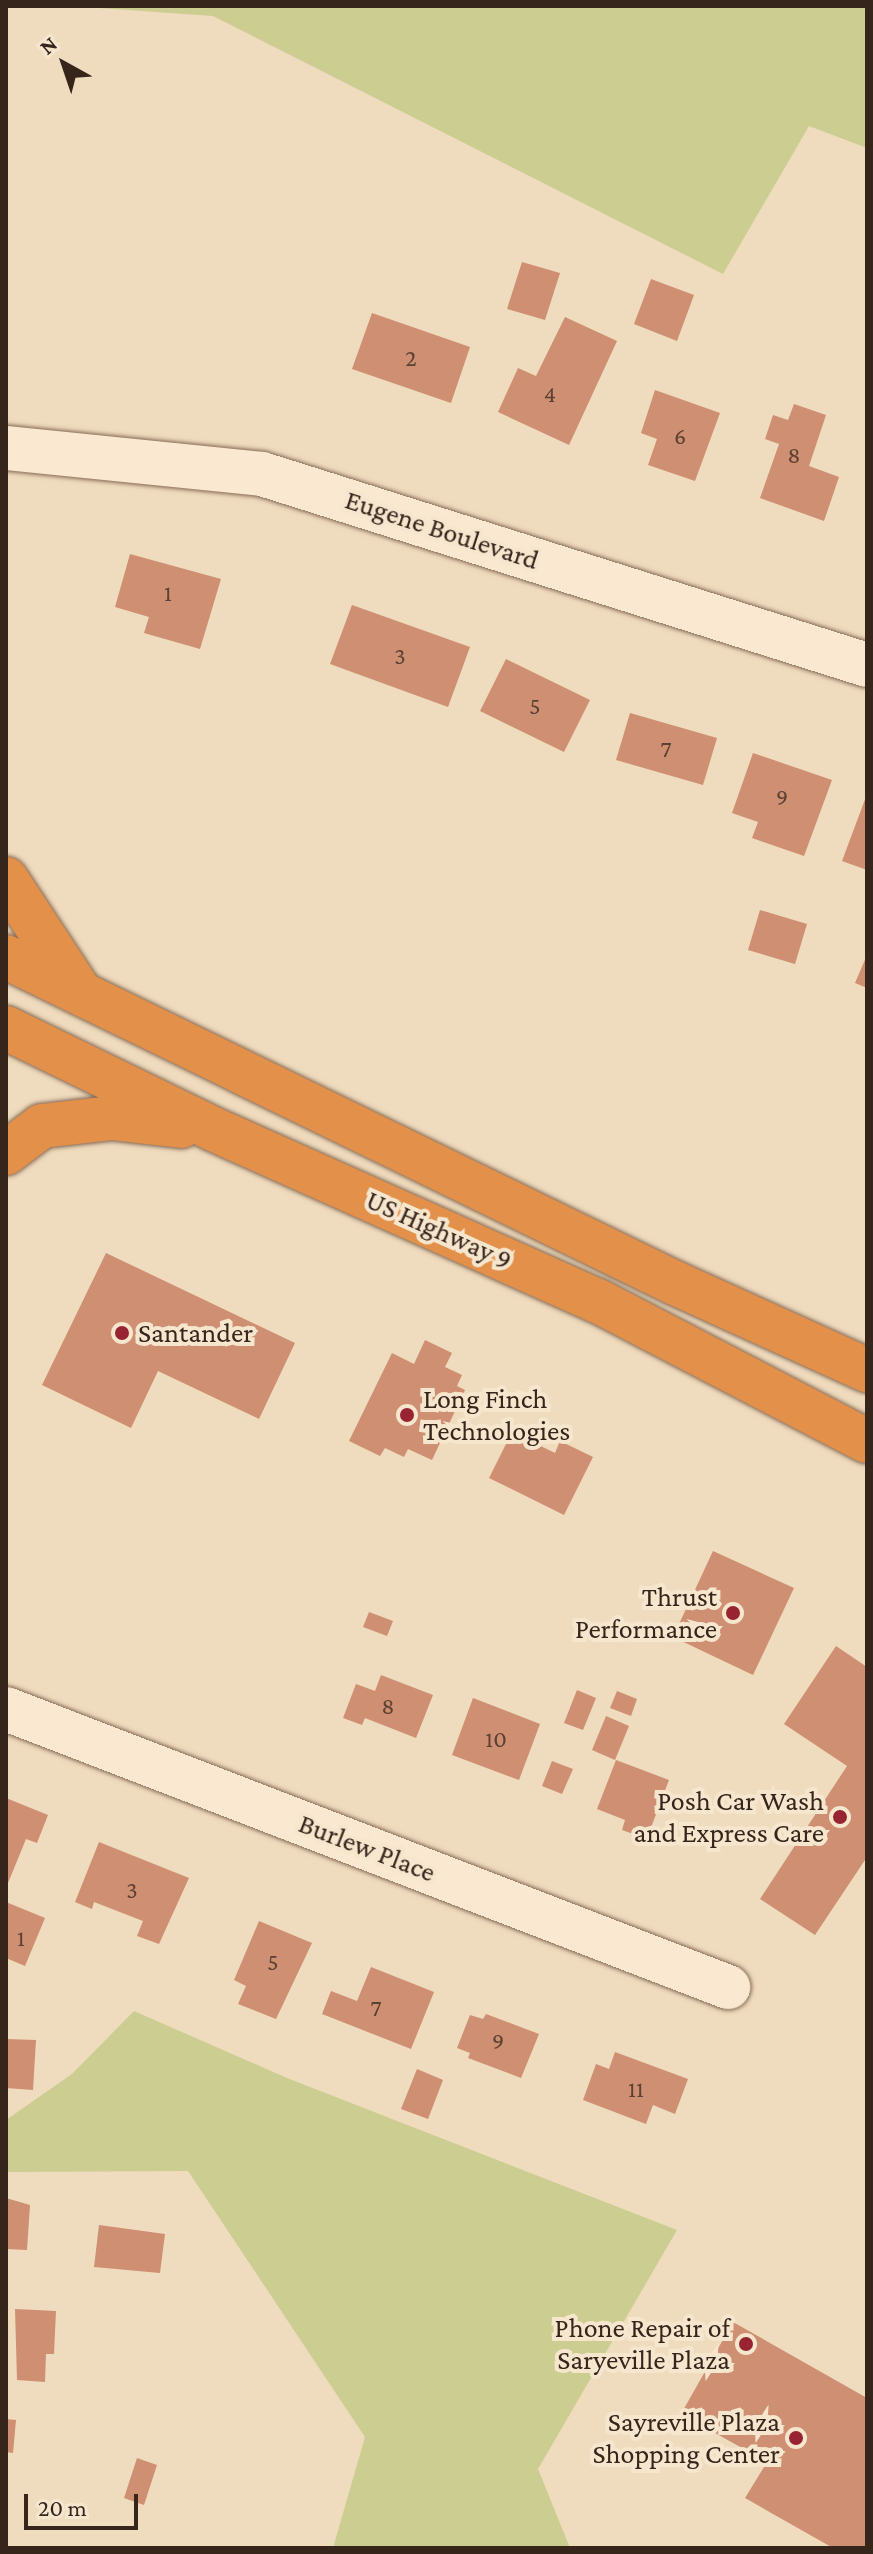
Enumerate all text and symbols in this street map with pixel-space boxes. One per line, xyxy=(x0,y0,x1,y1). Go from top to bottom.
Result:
north arrow xyxy=(24,24,104,104)
text: N xyxy=(34,31,62,60)
house number: 2 xyxy=(405,344,417,372)
house number: 4 xyxy=(544,380,556,408)
house number: 6 xyxy=(674,422,686,450)
house number: 8 xyxy=(788,441,800,469)
street label: Eugene Boulevard xyxy=(341,483,543,577)
house number: 1 xyxy=(164,579,172,607)
house number: 3 xyxy=(394,642,406,670)
house number: 5 xyxy=(529,692,541,720)
house number: 7 xyxy=(660,735,672,763)
house number: 9 xyxy=(776,783,788,811)
street label: US Highway 9 xyxy=(361,1183,517,1277)
place label: Santander xyxy=(138,1316,253,1350)
marker: Santander xyxy=(113,1324,131,1342)
place label: Long Finch Technologies xyxy=(423,1382,570,1448)
marker: Long Finch Technologies xyxy=(398,1406,416,1424)
place label: Thrust Performance xyxy=(575,1580,717,1646)
marker: Thrust Performance xyxy=(724,1604,742,1622)
house number: 8 xyxy=(382,1692,394,1720)
house number: 10 xyxy=(485,1725,507,1753)
place label: Posh Car Wash and Express Care xyxy=(634,1784,824,1850)
street label: Burlew Place xyxy=(294,1807,440,1889)
marker: Posh Car Wash and Express Care xyxy=(831,1808,849,1826)
house number: 3 xyxy=(126,1876,138,1904)
house number: 1 xyxy=(17,1924,25,1952)
house number: 5 xyxy=(267,1948,279,1976)
house number: 7 xyxy=(370,1994,382,2022)
house number: 9 xyxy=(492,2027,504,2055)
house number: 11 xyxy=(628,2075,644,2103)
place label: Phone Repair of Saryeville Plaza xyxy=(555,2311,730,2377)
marker: Phone Repair of Saryeville Plaza xyxy=(737,2335,755,2353)
place label: Sayreville Plaza Shopping Center xyxy=(592,2405,780,2471)
marker: Sayreville Plaza Shopping Center xyxy=(787,2429,805,2447)
scale bar xyxy=(28,2478,142,2528)
text: 20 m xyxy=(38,2494,87,2521)

